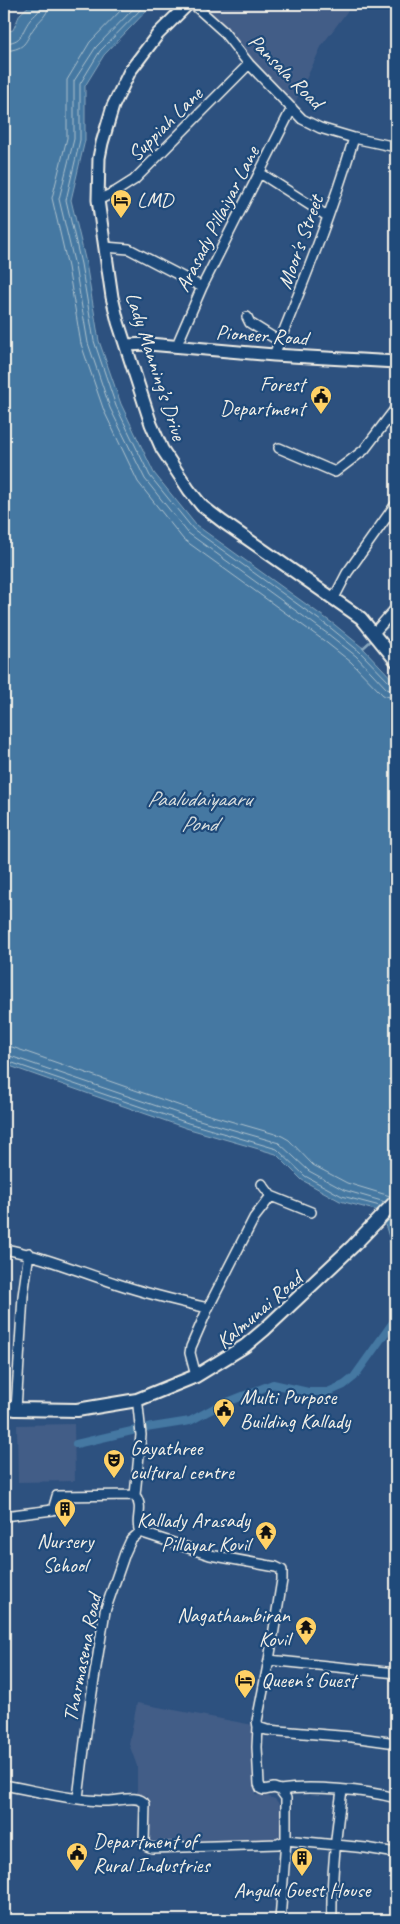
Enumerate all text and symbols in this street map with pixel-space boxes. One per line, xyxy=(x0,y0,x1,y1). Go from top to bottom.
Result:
street label: Pansala Road xyxy=(243,28,332,117)
street label: Suppiah Lane xyxy=(122,80,209,167)
street label: Arasady Pillaiyar Lane xyxy=(169,141,265,296)
place label: LMD xyxy=(137,187,175,213)
hotel icon: LMD xyxy=(109,188,133,219)
street label: Moor's Street xyxy=(271,190,330,292)
street label: Lady Manning’s Drive xyxy=(120,289,193,444)
street label: Pioneer Road xyxy=(215,319,312,351)
place label: Forest Department xyxy=(220,371,308,421)
public building icon: Forest Department xyxy=(309,384,333,415)
water label: Paaludaiyaaru Pond xyxy=(147,785,255,838)
street label: Kalmunai Road xyxy=(211,1263,310,1354)
place label: Multi Purpose Building Kallady xyxy=(240,1384,352,1434)
public building icon: Multi Purpose Building Kallady xyxy=(212,1397,236,1428)
place label: Gayathree cultural centre xyxy=(130,1435,235,1485)
theatre icon: Gayathree cultural centre xyxy=(102,1448,126,1479)
building icon: Nursery School xyxy=(53,1497,77,1528)
place label: Kallady Arasady Pillayar Kovil xyxy=(137,1507,253,1557)
temple icon: Kallady Arasady Pillayar Kovil xyxy=(254,1520,278,1551)
place label: Nursery School xyxy=(37,1528,95,1578)
street label: Tharmasena Road xyxy=(57,1589,108,1724)
place label: Nagathambiran Kovil xyxy=(177,1602,293,1652)
temple icon: Nagathambiran Kovil xyxy=(294,1615,318,1646)
place label: Queen's Guest xyxy=(261,1667,359,1693)
hotel icon: Queen's Guest xyxy=(233,1668,257,1699)
place label: Department of Rural Industries xyxy=(93,1828,211,1878)
public building icon: Department of Rural Industries xyxy=(65,1841,89,1872)
building icon: Angulu Guest House xyxy=(290,1846,314,1877)
place label: Angulu Guest House xyxy=(234,1877,372,1903)

